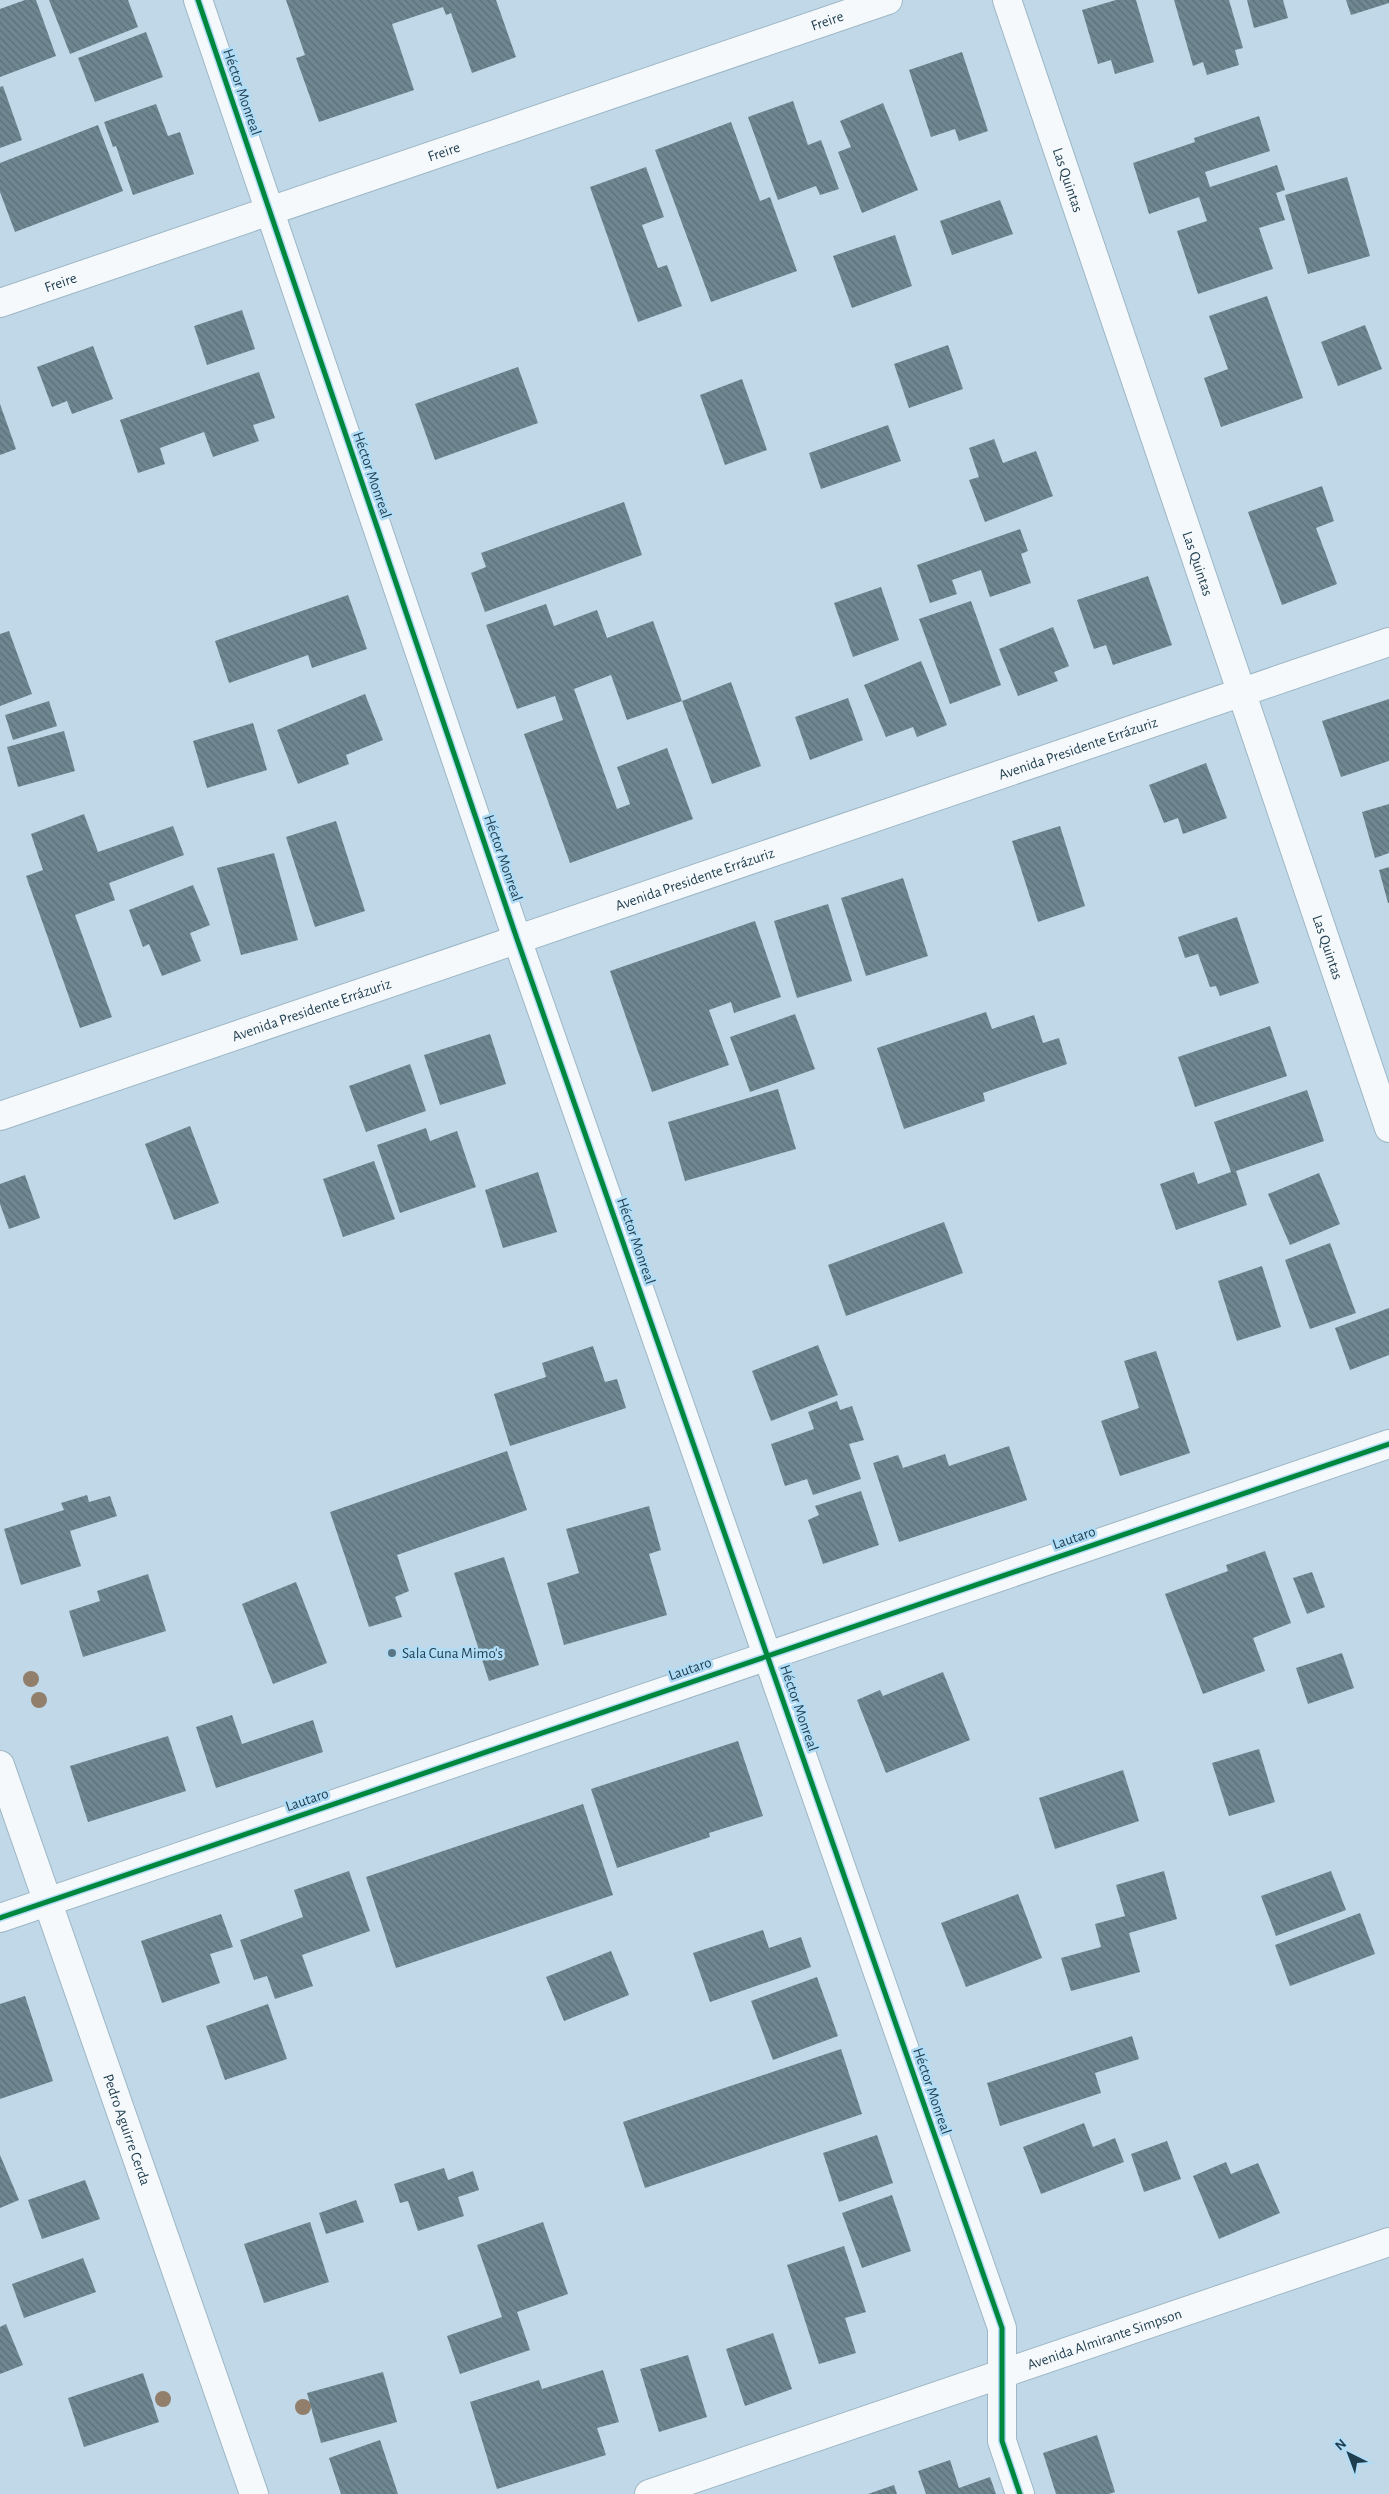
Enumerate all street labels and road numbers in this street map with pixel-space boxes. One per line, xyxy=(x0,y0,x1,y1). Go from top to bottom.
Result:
street label: Freire xyxy=(809,8,845,33)
street label: Héctor Monreal xyxy=(220,47,264,137)
street label: Freire xyxy=(426,139,462,164)
street label: Las Quintas xyxy=(1050,146,1086,214)
street label: Freire xyxy=(42,270,79,295)
street label: Héctor Monreal xyxy=(350,430,394,520)
street label: Las Quintas xyxy=(1180,529,1216,598)
street label: Avenida Presidente Errázuriz xyxy=(996,714,1159,782)
street label: Héctor Monreal xyxy=(481,813,525,903)
street label: Avenida Presidente Errázuriz xyxy=(613,845,776,913)
street label: Las Quintas xyxy=(1310,913,1346,981)
street label: Avenida Presidente Errázuriz xyxy=(230,976,393,1044)
street label: Héctor Monreal xyxy=(614,1196,658,1286)
street label: Lautaro xyxy=(1050,1524,1098,1552)
street label: Lautaro xyxy=(666,1655,714,1683)
street label: Héctor Monreal xyxy=(777,1663,821,1753)
street label: Lautaro xyxy=(283,1786,331,1814)
street label: Héctor Monreal xyxy=(910,2046,954,2136)
street label: Pedro Aguirre Cerda xyxy=(101,2072,153,2187)
street label: Avenida Almirante Simpson xyxy=(1025,2306,1184,2372)

